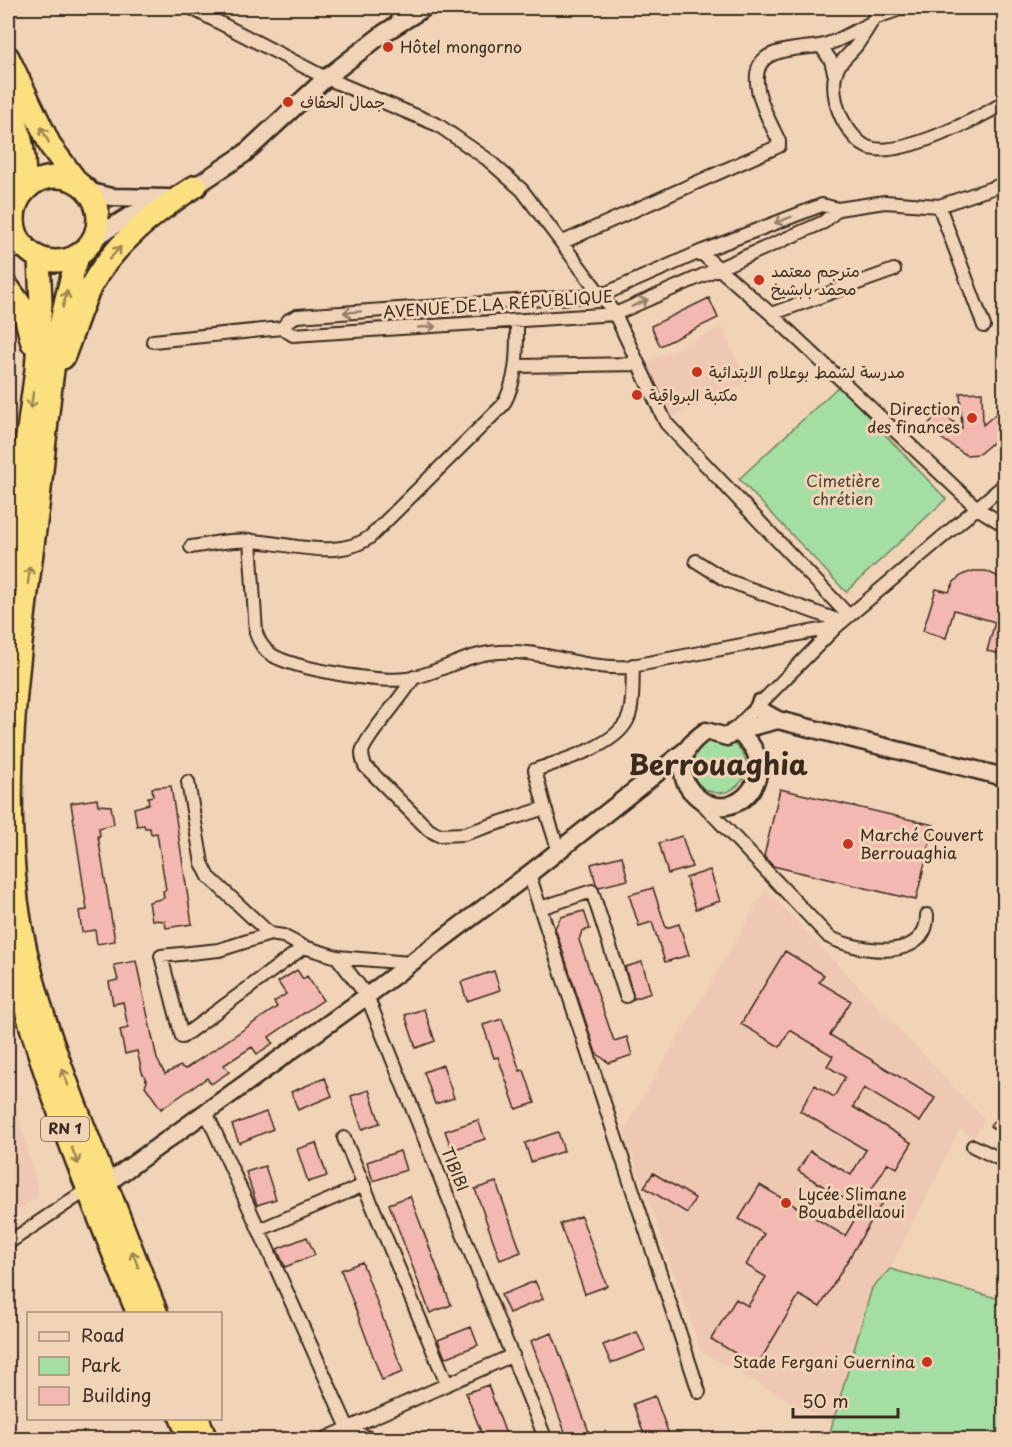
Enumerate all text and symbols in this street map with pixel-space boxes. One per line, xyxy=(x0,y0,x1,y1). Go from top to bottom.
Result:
place label: Hôtel mongorno xyxy=(400,34,522,58)
marker: Hôtel mongorno xyxy=(381,40,395,54)
place label: جمال الحفاف xyxy=(300,89,385,113)
marker: جمال الحفاف xyxy=(281,95,295,109)
one-way arrow xyxy=(39,127,50,145)
one-way arrow xyxy=(774,215,793,226)
one-way arrow xyxy=(108,246,122,261)
place label: مترجم معتمد محمد بابشيخ xyxy=(771,258,860,300)
marker: مترجم معتمد محمد بابشيخ xyxy=(752,273,766,287)
street label: AVENUE DE LA RÉPUBLIQUE xyxy=(382,283,614,323)
one-way arrow xyxy=(60,290,72,309)
one-way arrow xyxy=(631,297,649,308)
one-way arrow xyxy=(342,307,362,318)
one-way arrow xyxy=(416,322,436,333)
place label: مدرسة لشمط بوعلام الابتدائية xyxy=(709,359,905,385)
marker: مدرسة لشمط بوعلام الابتدائية xyxy=(690,365,704,379)
place label: مكتبة البرواقية xyxy=(649,382,738,406)
marker: مكتبة البرواقية xyxy=(630,388,644,402)
one-way arrow xyxy=(27,389,38,409)
place label: Direction des finances xyxy=(867,396,960,438)
marker: Direction des finances xyxy=(965,411,979,425)
park label: Cimetière chrétien xyxy=(806,468,880,510)
one-way arrow xyxy=(23,566,34,586)
district label: Berrouaghia xyxy=(628,742,808,785)
place label: Marché Couvert Berrouaghia xyxy=(860,822,984,864)
marker: Marché Couvert Berrouaghia xyxy=(841,837,855,851)
one-way arrow xyxy=(59,1068,70,1087)
road number: RN 1 xyxy=(41,1117,89,1141)
street label: TIBIBI xyxy=(436,1143,476,1194)
one-way arrow xyxy=(71,1146,82,1165)
place label: Lycée Slimane Bouabdellaoui xyxy=(798,1181,907,1223)
marker: Lycée Slimane Bouabdellaoui xyxy=(779,1196,793,1210)
one-way arrow xyxy=(129,1250,140,1269)
legend xyxy=(27,1312,222,1420)
text: Road xyxy=(81,1321,125,1348)
place label: Stade Fergani Guernina xyxy=(733,1349,915,1373)
text: Park xyxy=(81,1351,121,1378)
marker: Stade Fergani Guernina xyxy=(920,1355,934,1369)
text: Building xyxy=(81,1381,151,1408)
scale bar xyxy=(793,1381,898,1419)
text: 50 m xyxy=(802,1387,849,1414)

